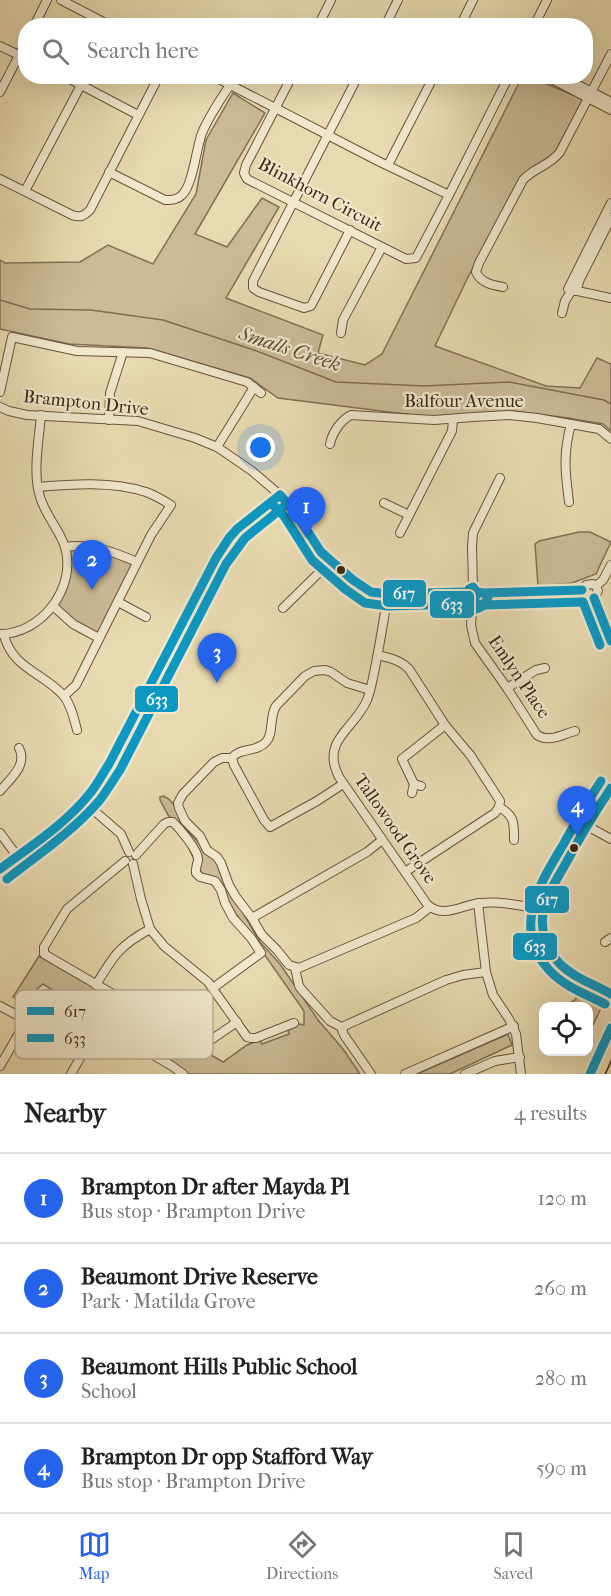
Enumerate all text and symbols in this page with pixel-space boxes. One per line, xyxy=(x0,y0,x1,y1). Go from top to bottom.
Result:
search box xyxy=(18,18,593,84)
icon: search xyxy=(39,35,72,68)
text: Search here xyxy=(87,38,199,64)
street label: Blinkhorn Circuit xyxy=(254,153,386,237)
water label: Smalls Creek xyxy=(235,321,344,376)
street label: Brampton Drive xyxy=(22,386,150,420)
street label: Balfour Avenue xyxy=(404,391,524,412)
your location xyxy=(246,433,275,462)
pin: 1 xyxy=(286,488,326,537)
pin: 2 xyxy=(72,540,112,590)
unlabelled marker xyxy=(335,564,347,576)
line badge: 617 xyxy=(382,579,427,608)
text: 617 xyxy=(393,584,415,603)
line badge: 633 xyxy=(429,590,475,619)
text: 633 xyxy=(441,595,463,615)
street label: Emlyn Place xyxy=(484,632,554,722)
pin: 3 xyxy=(198,634,236,683)
line badge: 633 xyxy=(134,685,179,713)
text: 633 xyxy=(146,690,168,710)
street label: Tallowood Grove xyxy=(349,770,441,888)
pin: 4 xyxy=(558,786,596,836)
unlabelled marker xyxy=(568,842,580,854)
line badge: 617 xyxy=(524,885,570,914)
text: 617 xyxy=(536,890,558,909)
line badge: 633 xyxy=(512,932,558,961)
text: 633 xyxy=(524,937,546,957)
legend xyxy=(15,990,213,1059)
text: 617 xyxy=(64,1002,86,1021)
map controls xyxy=(539,1002,593,1056)
button: locate xyxy=(539,1002,593,1056)
text: 633 xyxy=(64,1029,86,1048)
text: Nearby xyxy=(24,1098,106,1129)
text: 4 results xyxy=(514,1102,587,1125)
text: Brampton Dr after Mayda Pl xyxy=(81,1174,350,1200)
text: 1 xyxy=(40,1187,47,1210)
text: 120 m xyxy=(538,1187,587,1210)
text: Bus stop · Brampton Drive xyxy=(81,1200,305,1223)
text: Beaumont Drive Reserve xyxy=(81,1264,318,1290)
text: 2 xyxy=(38,1277,49,1300)
text: 260 m xyxy=(534,1277,587,1300)
text: Park · Matilda Grove xyxy=(81,1290,256,1313)
text: Beaumont Hills Public School xyxy=(81,1354,357,1380)
text: 3 xyxy=(39,1367,48,1390)
text: 280 m xyxy=(535,1367,587,1390)
text: School xyxy=(81,1380,137,1403)
text: Brampton Dr opp Stafford Way xyxy=(81,1444,373,1470)
text: 4 xyxy=(38,1457,49,1480)
text: 590 m xyxy=(536,1457,587,1480)
text: Bus stop · Brampton Drive xyxy=(81,1470,305,1493)
tab: Map xyxy=(78,1528,111,1583)
tab: Directions xyxy=(266,1528,338,1583)
tab: Saved xyxy=(494,1528,533,1583)

